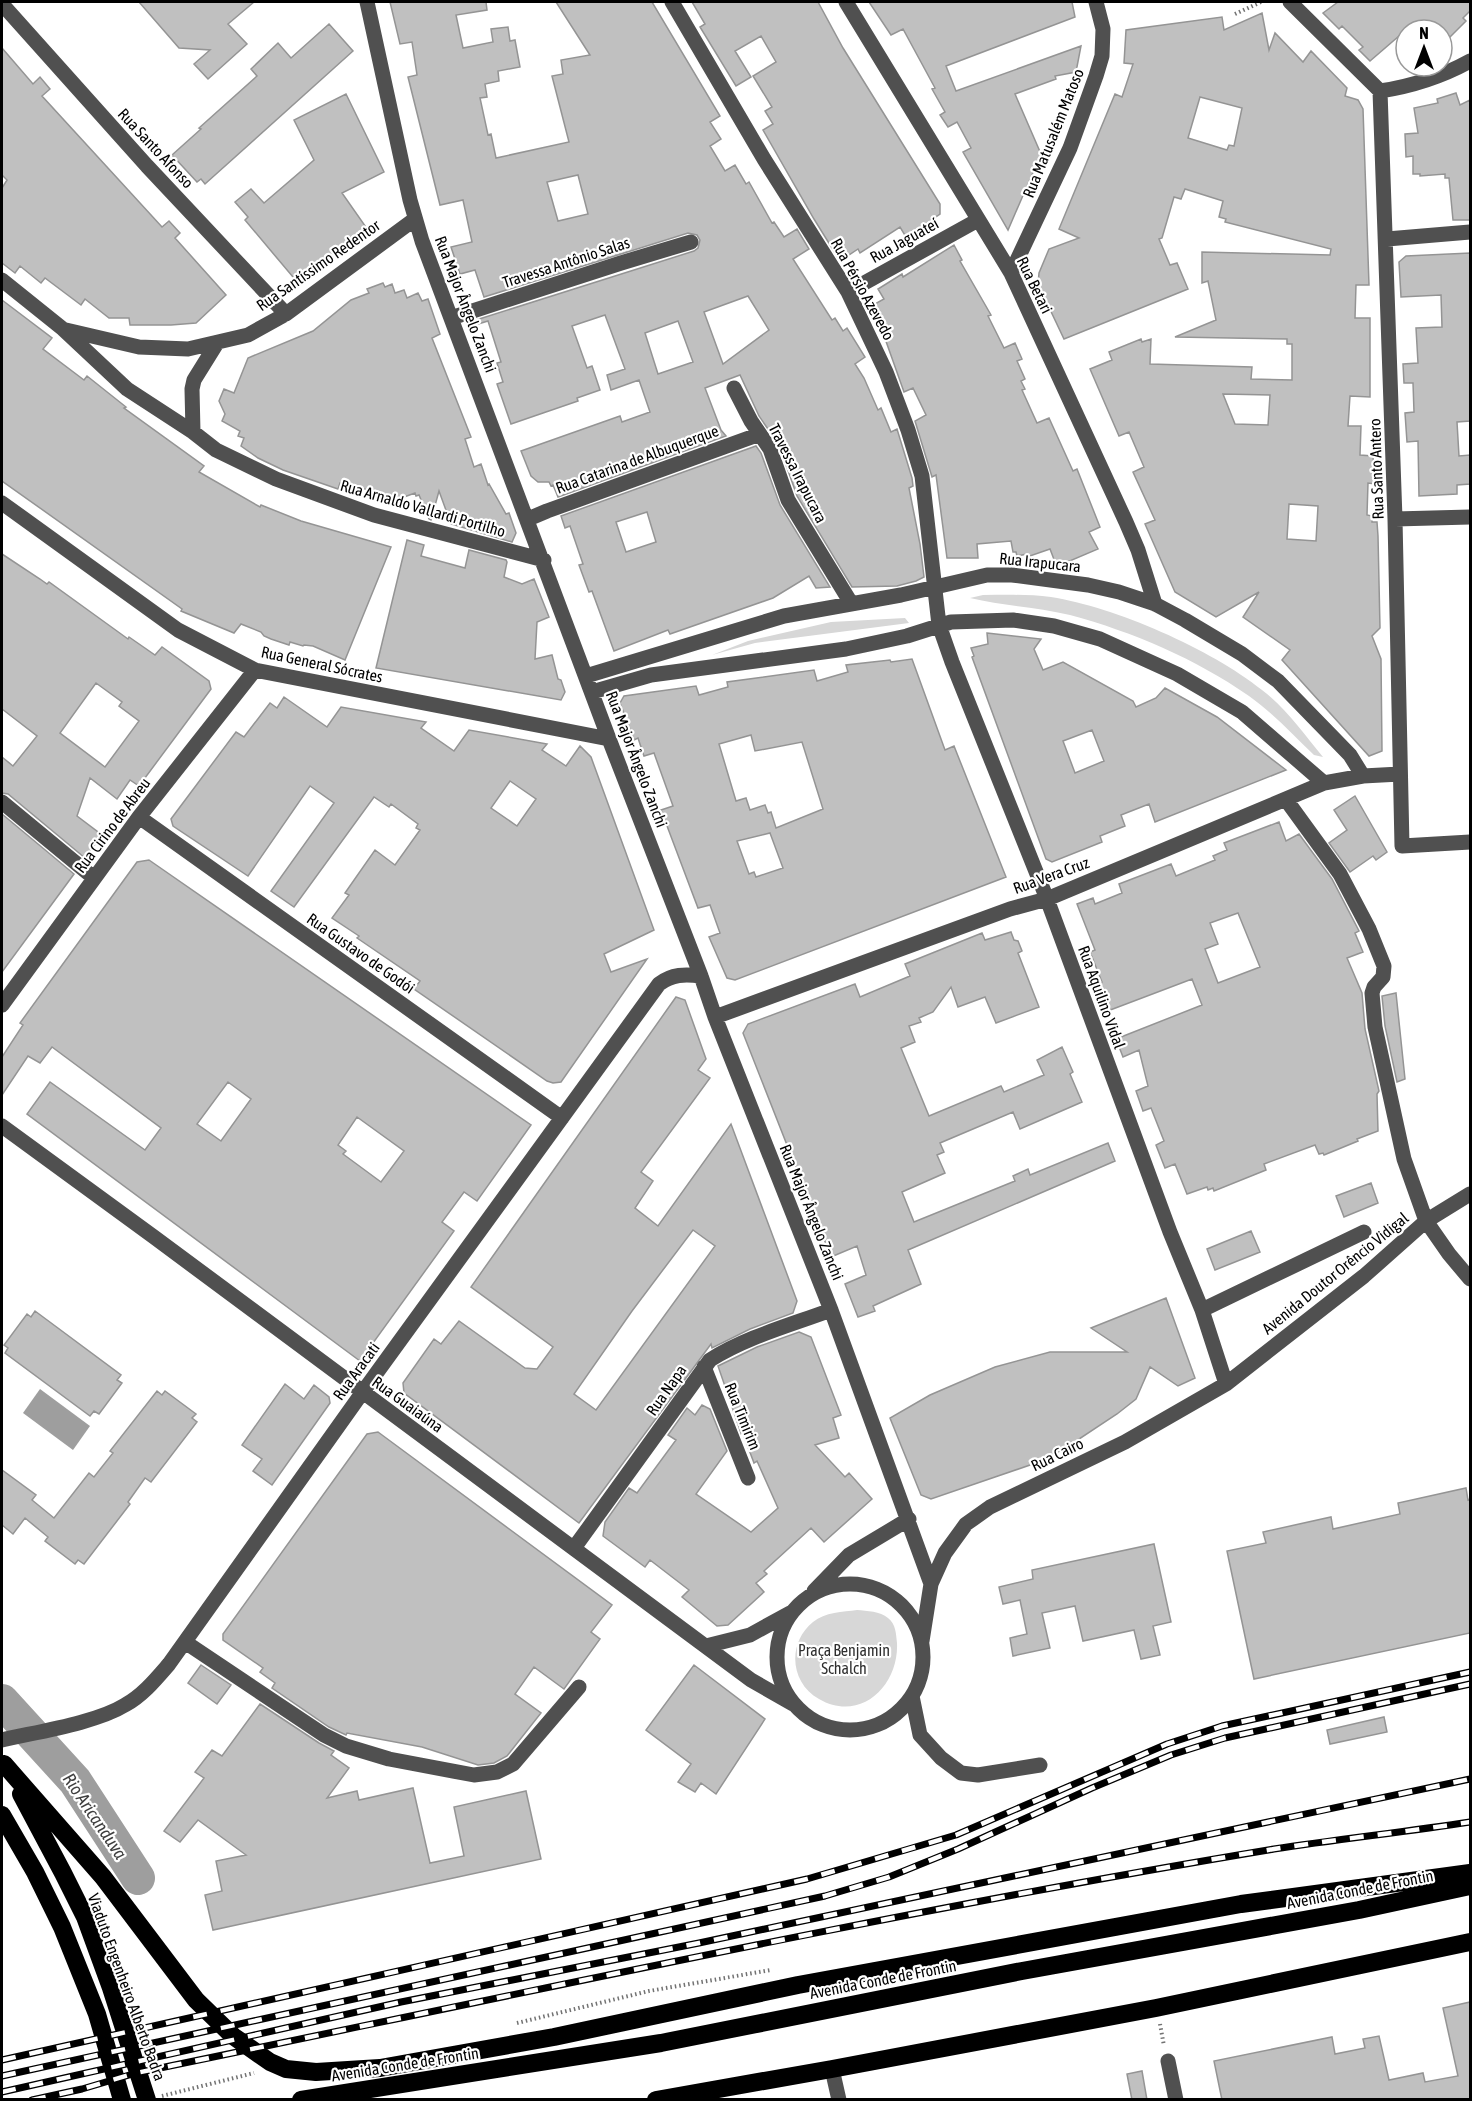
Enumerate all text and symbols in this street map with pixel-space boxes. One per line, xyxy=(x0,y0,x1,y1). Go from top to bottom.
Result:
north arrow xyxy=(1394,18,1454,78)
text: N xyxy=(1419,24,1429,42)
street label: Rua Matusalém Matoso xyxy=(1019,66,1087,200)
street label: Rua Santo Afonso xyxy=(115,105,197,191)
street label: Rua Jaguateí xyxy=(867,214,942,267)
street label: Rua Santíssimo Redentor xyxy=(253,216,383,314)
street label: Rua Major Ângelo Zanchi xyxy=(431,233,500,375)
street label: Travessa Antônio Salas xyxy=(500,233,632,291)
street label: Rua Pérsio Azevedo xyxy=(828,235,898,343)
street label: Rua Betari xyxy=(1014,254,1056,316)
street label: Rua Santo Antero xyxy=(1365,418,1387,520)
street label: Travessa Irapucara xyxy=(764,420,831,526)
street label: Rua Catarina de Albuquerque xyxy=(553,421,721,498)
street label: Rua Arnaldo Vallardi Portilho xyxy=(338,476,508,540)
street label: Rua Irapucara xyxy=(998,549,1082,576)
street label: Rua General Sócrates xyxy=(260,642,385,686)
street label: Rua Major Ângelo Zanchi xyxy=(602,688,671,830)
street label: Rua Cirino de Abreu xyxy=(70,774,154,876)
street label: Rua Vera Cruz xyxy=(1011,853,1092,897)
street label: Rua Gustavo de Godói xyxy=(304,909,418,997)
street label: Rua Aquilino Vidal xyxy=(1074,943,1129,1052)
street label: Rua Major Ângelo Zanchi xyxy=(776,1142,847,1283)
street label: Avenida Doutor Orêncio Vidigal xyxy=(1258,1208,1413,1338)
street label: Rua Aracati xyxy=(329,1339,383,1403)
street label: Rua Napa xyxy=(642,1361,691,1419)
street label: Rua Guaiaúna xyxy=(369,1372,447,1436)
street label: Rua Timirim xyxy=(721,1380,765,1452)
street label: Rua Cairo xyxy=(1028,1434,1086,1474)
park label: Praça Benjamin Schalch xyxy=(798,1641,890,1677)
water label: Rio Aricanduva xyxy=(59,1769,132,1863)
street label: Avenida Conde de Frontin xyxy=(1285,1866,1435,1912)
street label: Viaduto Engenheiro Alberto Badra xyxy=(84,1891,169,2083)
street label: Avenida Conde de Frontin xyxy=(808,1956,958,2002)
street label: Avenida Conde de Frontin xyxy=(330,2043,480,2085)

